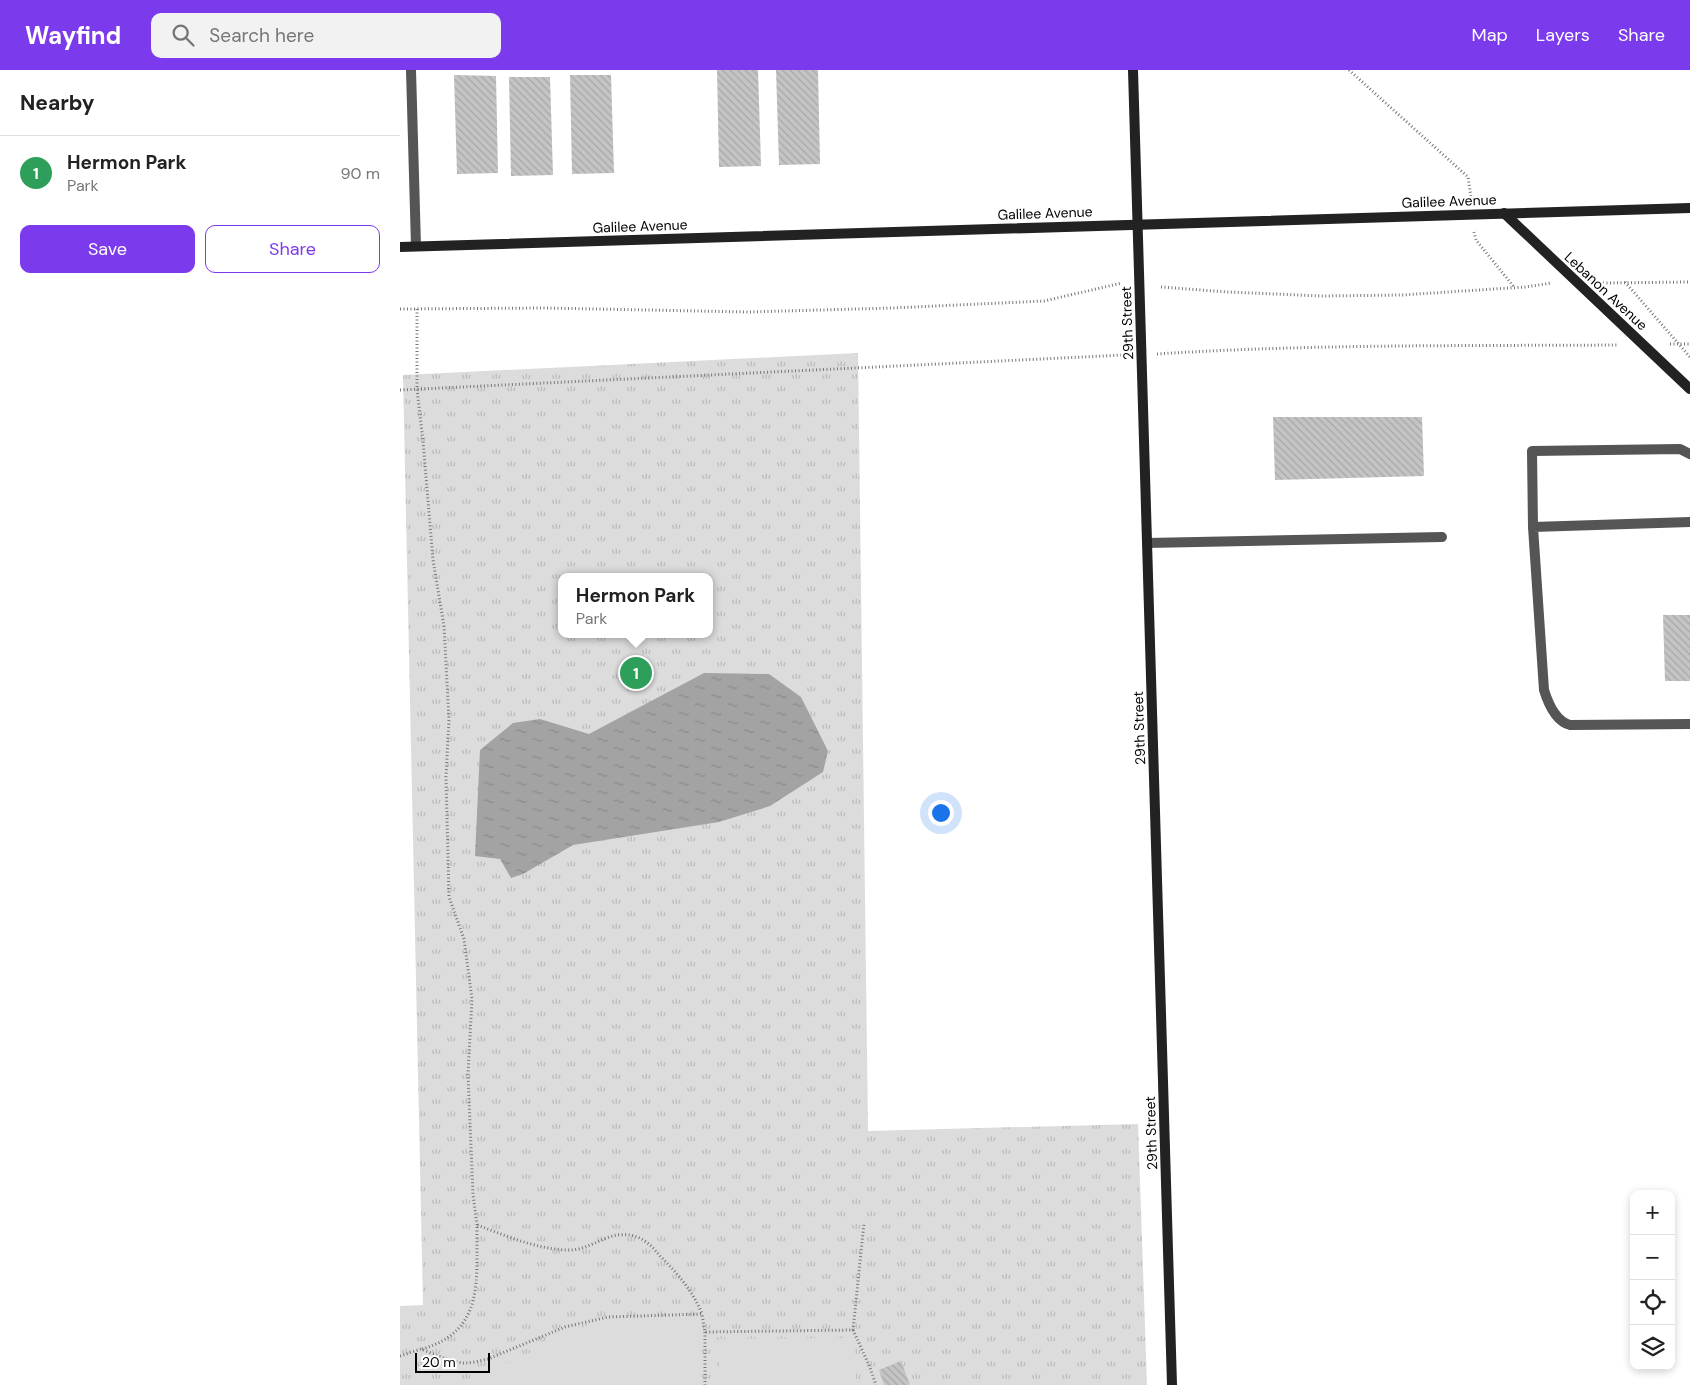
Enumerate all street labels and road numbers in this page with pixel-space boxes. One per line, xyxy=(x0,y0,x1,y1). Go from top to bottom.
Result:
street label: Galilee Avenue xyxy=(1401,190,1497,212)
street label: Galilee Avenue xyxy=(997,202,1093,224)
street label: Galilee Avenue xyxy=(592,215,688,237)
street label: Lebanon Avenue xyxy=(1561,248,1651,334)
street label: 29th Street xyxy=(1117,286,1137,360)
street label: 29th Street xyxy=(1129,691,1149,765)
street label: 29th Street xyxy=(1141,1096,1161,1170)

